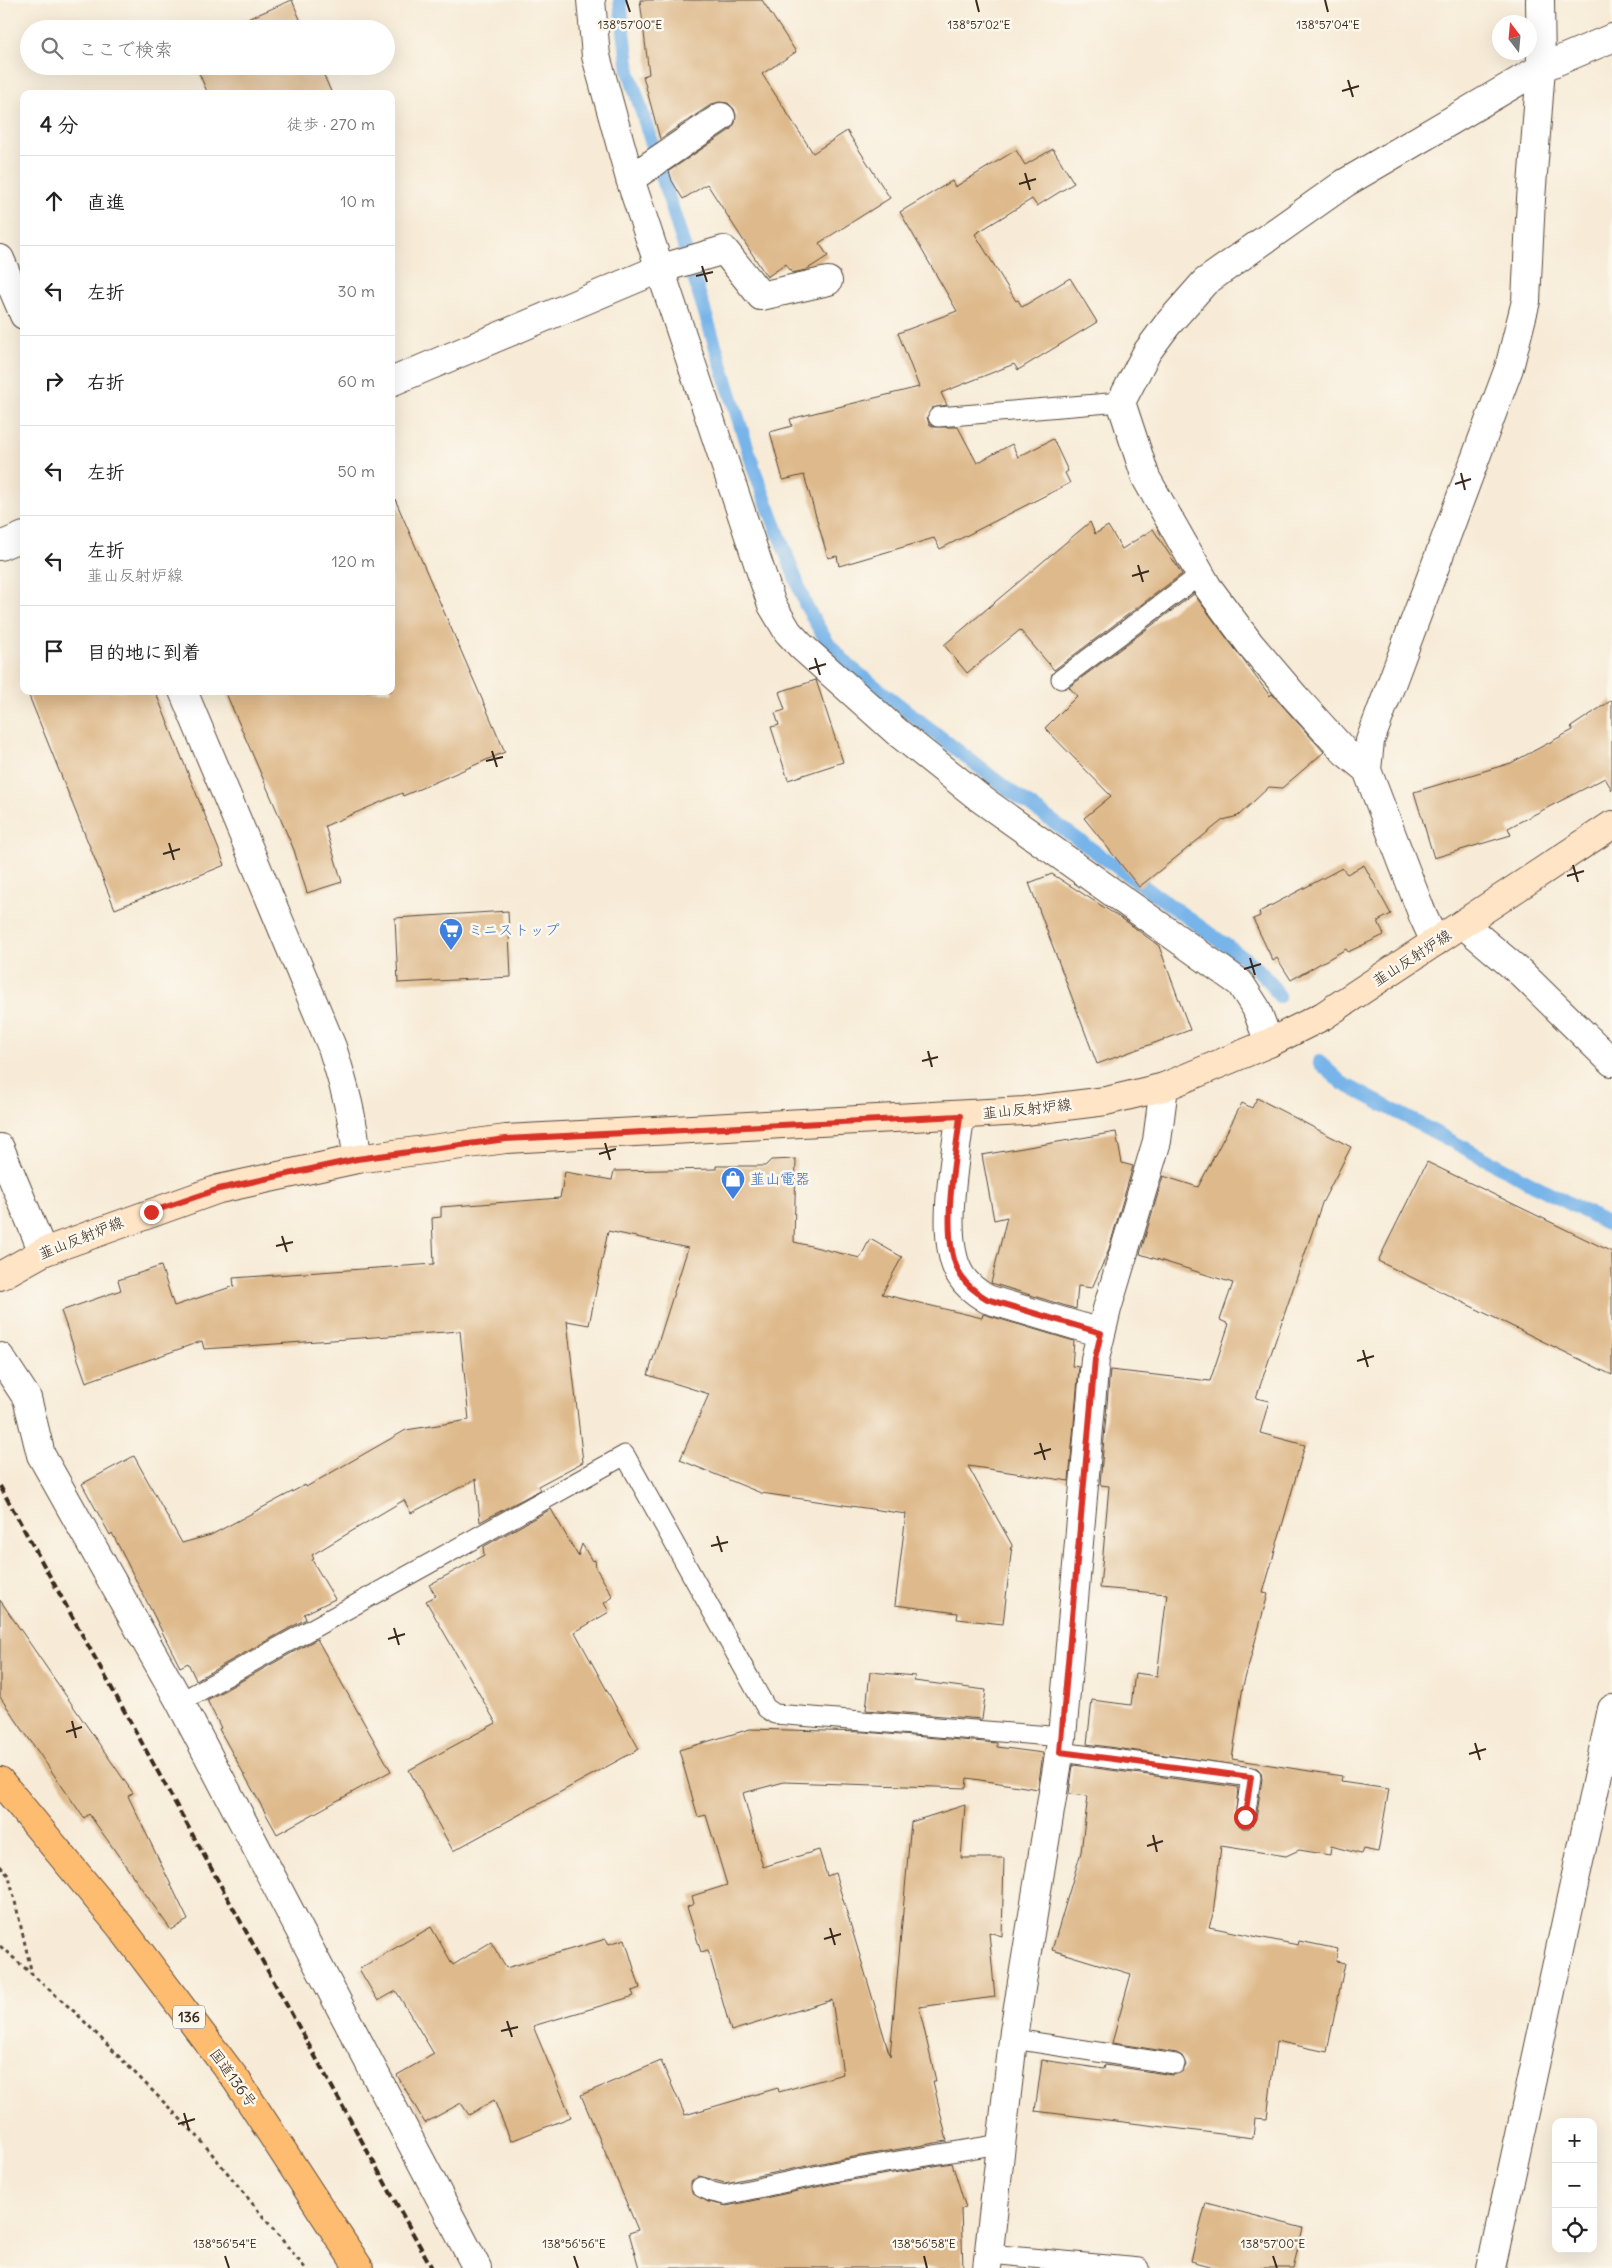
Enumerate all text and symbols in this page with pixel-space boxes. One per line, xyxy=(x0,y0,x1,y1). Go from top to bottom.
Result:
north arrow xyxy=(1492,15,1537,60)
text: 138°57'00"E xyxy=(598,17,662,32)
text: 138°57'02"E xyxy=(947,17,1011,32)
text: 138°57'04"E xyxy=(1296,17,1360,32)
search box xyxy=(20,20,395,75)
icon: search xyxy=(38,34,66,62)
text: ここで検索 xyxy=(78,37,173,61)
text: 4 分 xyxy=(40,111,78,138)
text: 徒歩 · 270 m xyxy=(287,114,375,134)
icon: ahead xyxy=(40,187,68,215)
text: 直進 xyxy=(87,190,125,214)
text: 10 m xyxy=(340,191,375,211)
icon: left xyxy=(40,277,68,305)
text: 左折 xyxy=(87,280,125,304)
text: 30 m xyxy=(338,281,375,301)
icon: right xyxy=(40,367,68,395)
text: 右折 xyxy=(87,370,125,394)
text: 60 m xyxy=(337,371,375,391)
icon: left xyxy=(40,457,68,485)
text: 左折 xyxy=(87,460,125,484)
text: 50 m xyxy=(337,461,375,481)
text: 左折 xyxy=(87,538,125,562)
icon: left xyxy=(40,547,68,575)
text: 120 m xyxy=(332,551,375,571)
text: 韮山反射炉線 xyxy=(87,565,183,585)
icon: arrive xyxy=(40,637,68,665)
text: 目的地に到着 xyxy=(87,640,201,664)
supermarket icon: ミニストップ xyxy=(438,917,464,951)
place label: ミニストップ xyxy=(468,920,560,939)
street label: 韮山反射炉線 xyxy=(1369,925,1455,990)
street label: 韮山反射炉線 xyxy=(981,1094,1073,1123)
shop icon: 韮山電器 xyxy=(720,1166,746,1200)
place label: 韮山電器 xyxy=(750,1169,810,1188)
route end xyxy=(140,1201,163,1224)
street label: 韮山反射炉線 xyxy=(36,1212,126,1263)
route start xyxy=(1234,1806,1257,1829)
road number: 136 xyxy=(173,2005,205,2028)
street label: 国道136号 xyxy=(206,2045,261,2111)
map controls xyxy=(1552,2118,1597,2253)
button: + xyxy=(1552,2118,1597,2163)
button: − xyxy=(1552,2163,1597,2208)
button: locate xyxy=(1552,2208,1597,2253)
text: 138°56'54"E xyxy=(193,2236,257,2251)
text: 138°56'56"E xyxy=(542,2236,606,2251)
text: 138°56'58"E xyxy=(892,2236,956,2251)
text: 138°57'00"E xyxy=(1241,2236,1305,2251)

